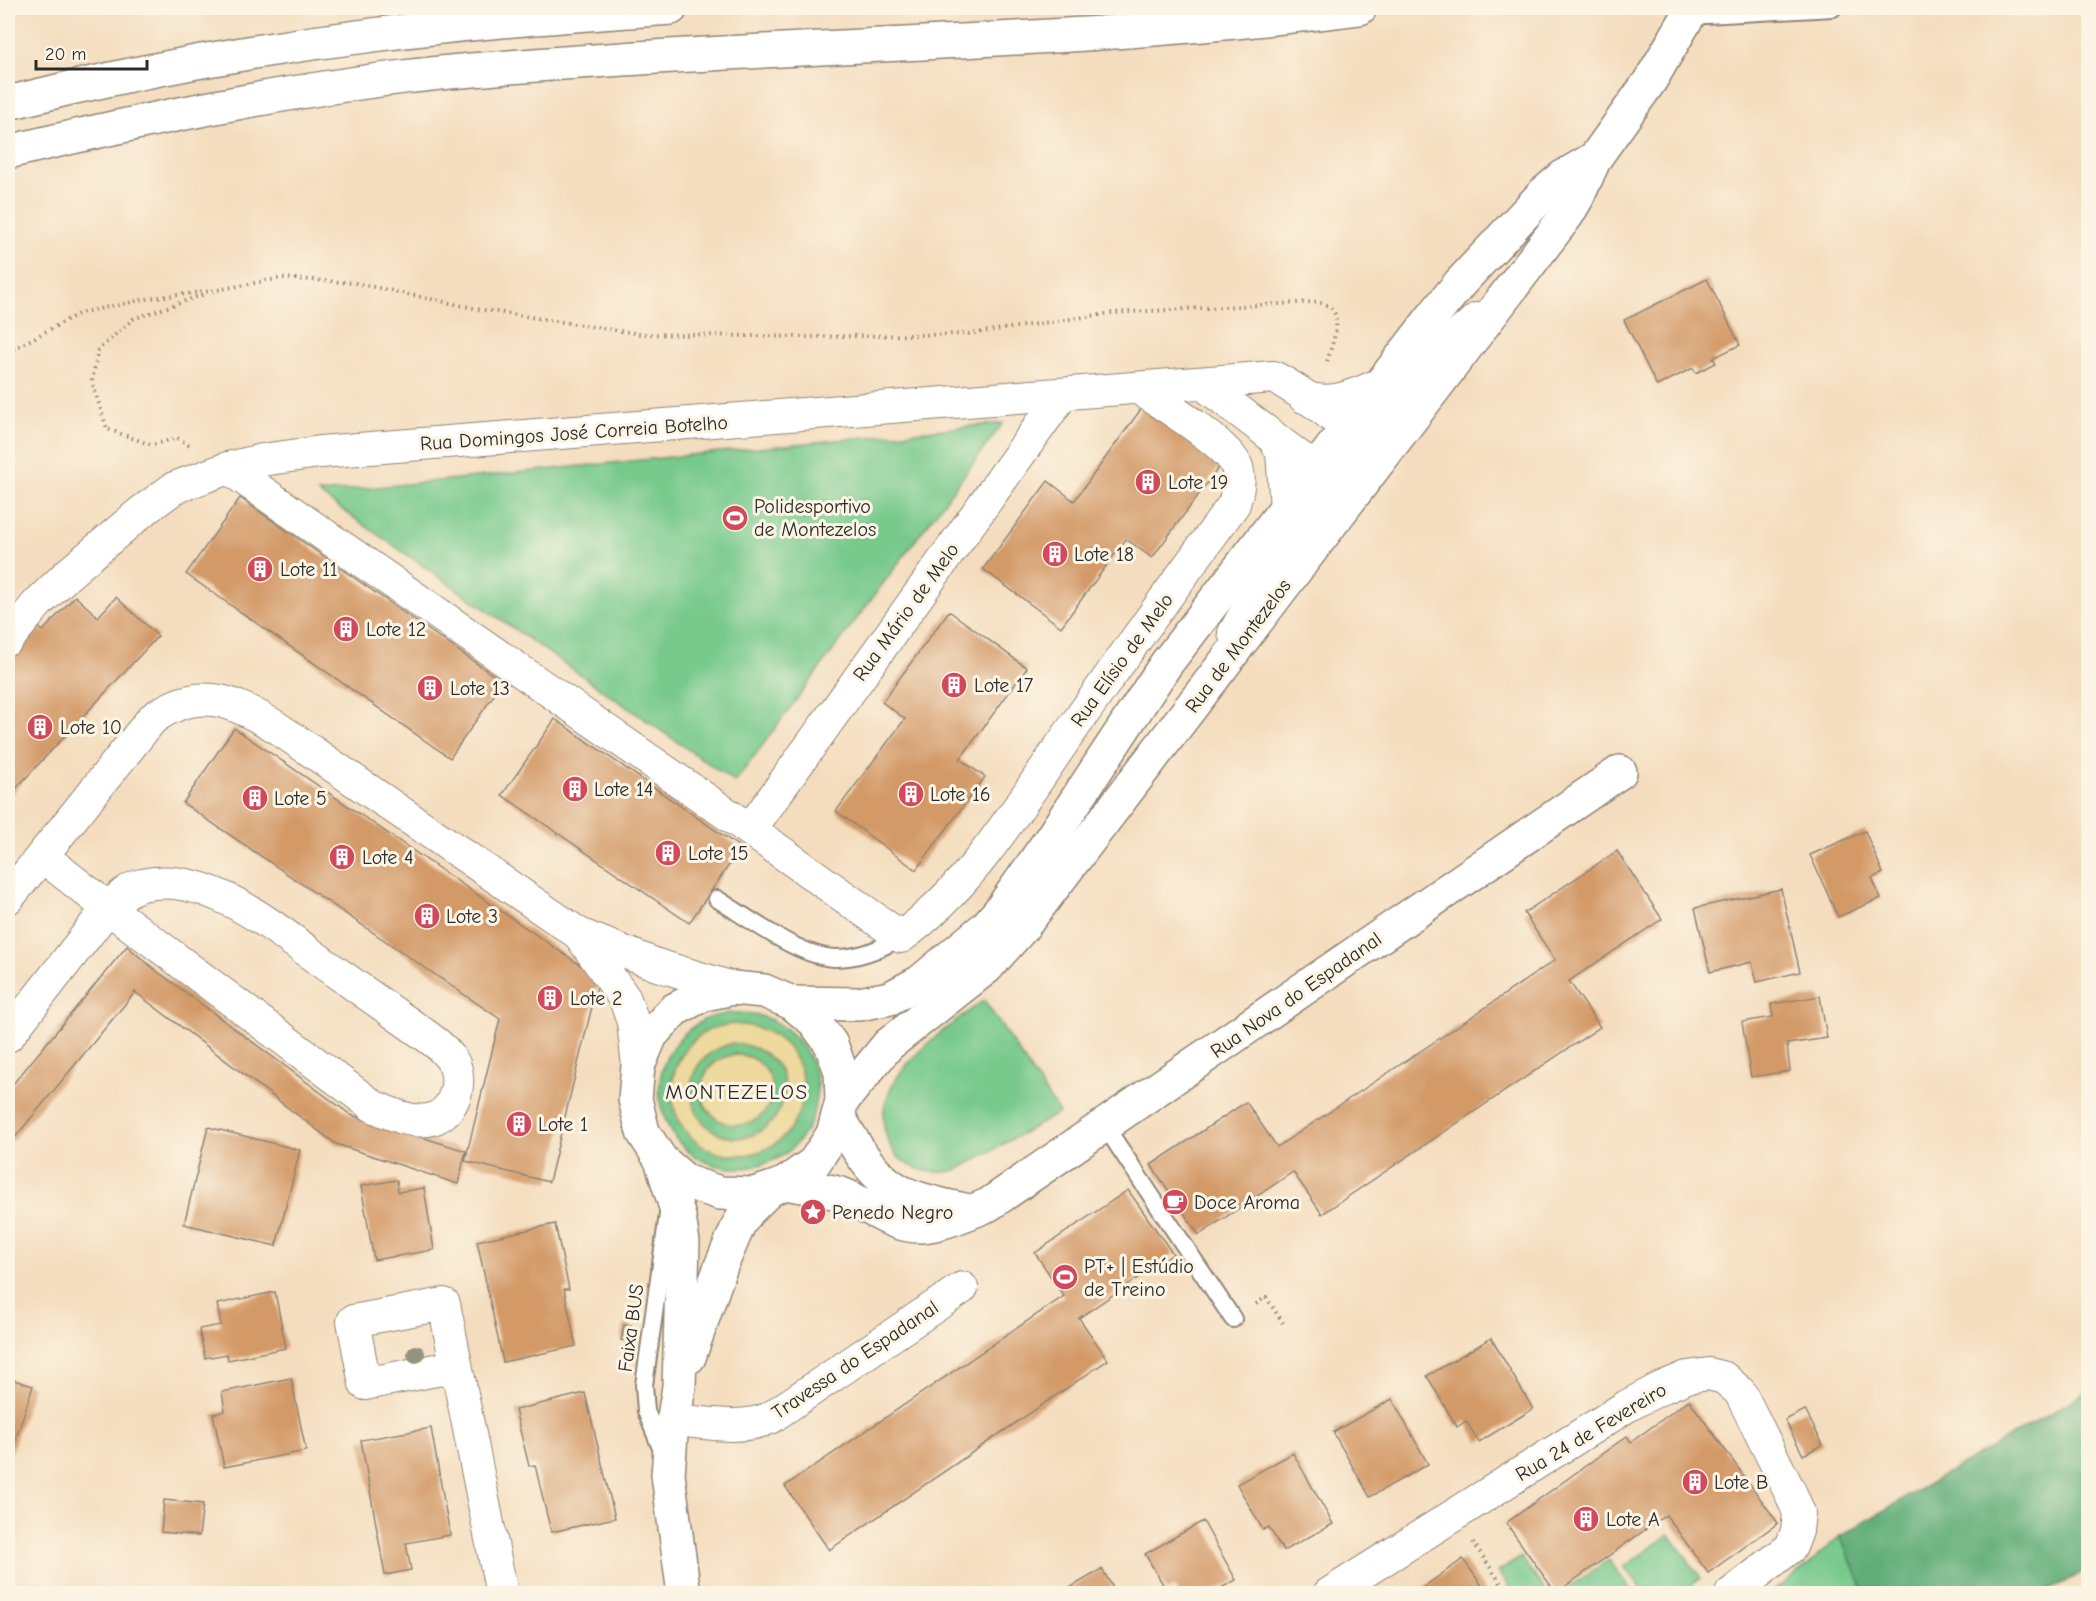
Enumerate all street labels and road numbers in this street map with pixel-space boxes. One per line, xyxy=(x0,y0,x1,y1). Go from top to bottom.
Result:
street label: Rua Domingos José Correia Botelho xyxy=(419,411,729,455)
street label: Rua Mário de Melo xyxy=(848,538,964,686)
street label: Rua de Montezelos xyxy=(1180,575,1296,717)
street label: Rua Elísio de Melo xyxy=(1066,589,1178,731)
street label: Rua Nova do Espadanal xyxy=(1206,927,1386,1063)
street label: Faixa BUS xyxy=(613,1283,649,1373)
street label: Travessa do Espadanal xyxy=(767,1296,943,1424)
street label: Rua 24 de Fevereiro xyxy=(1511,1378,1671,1486)

